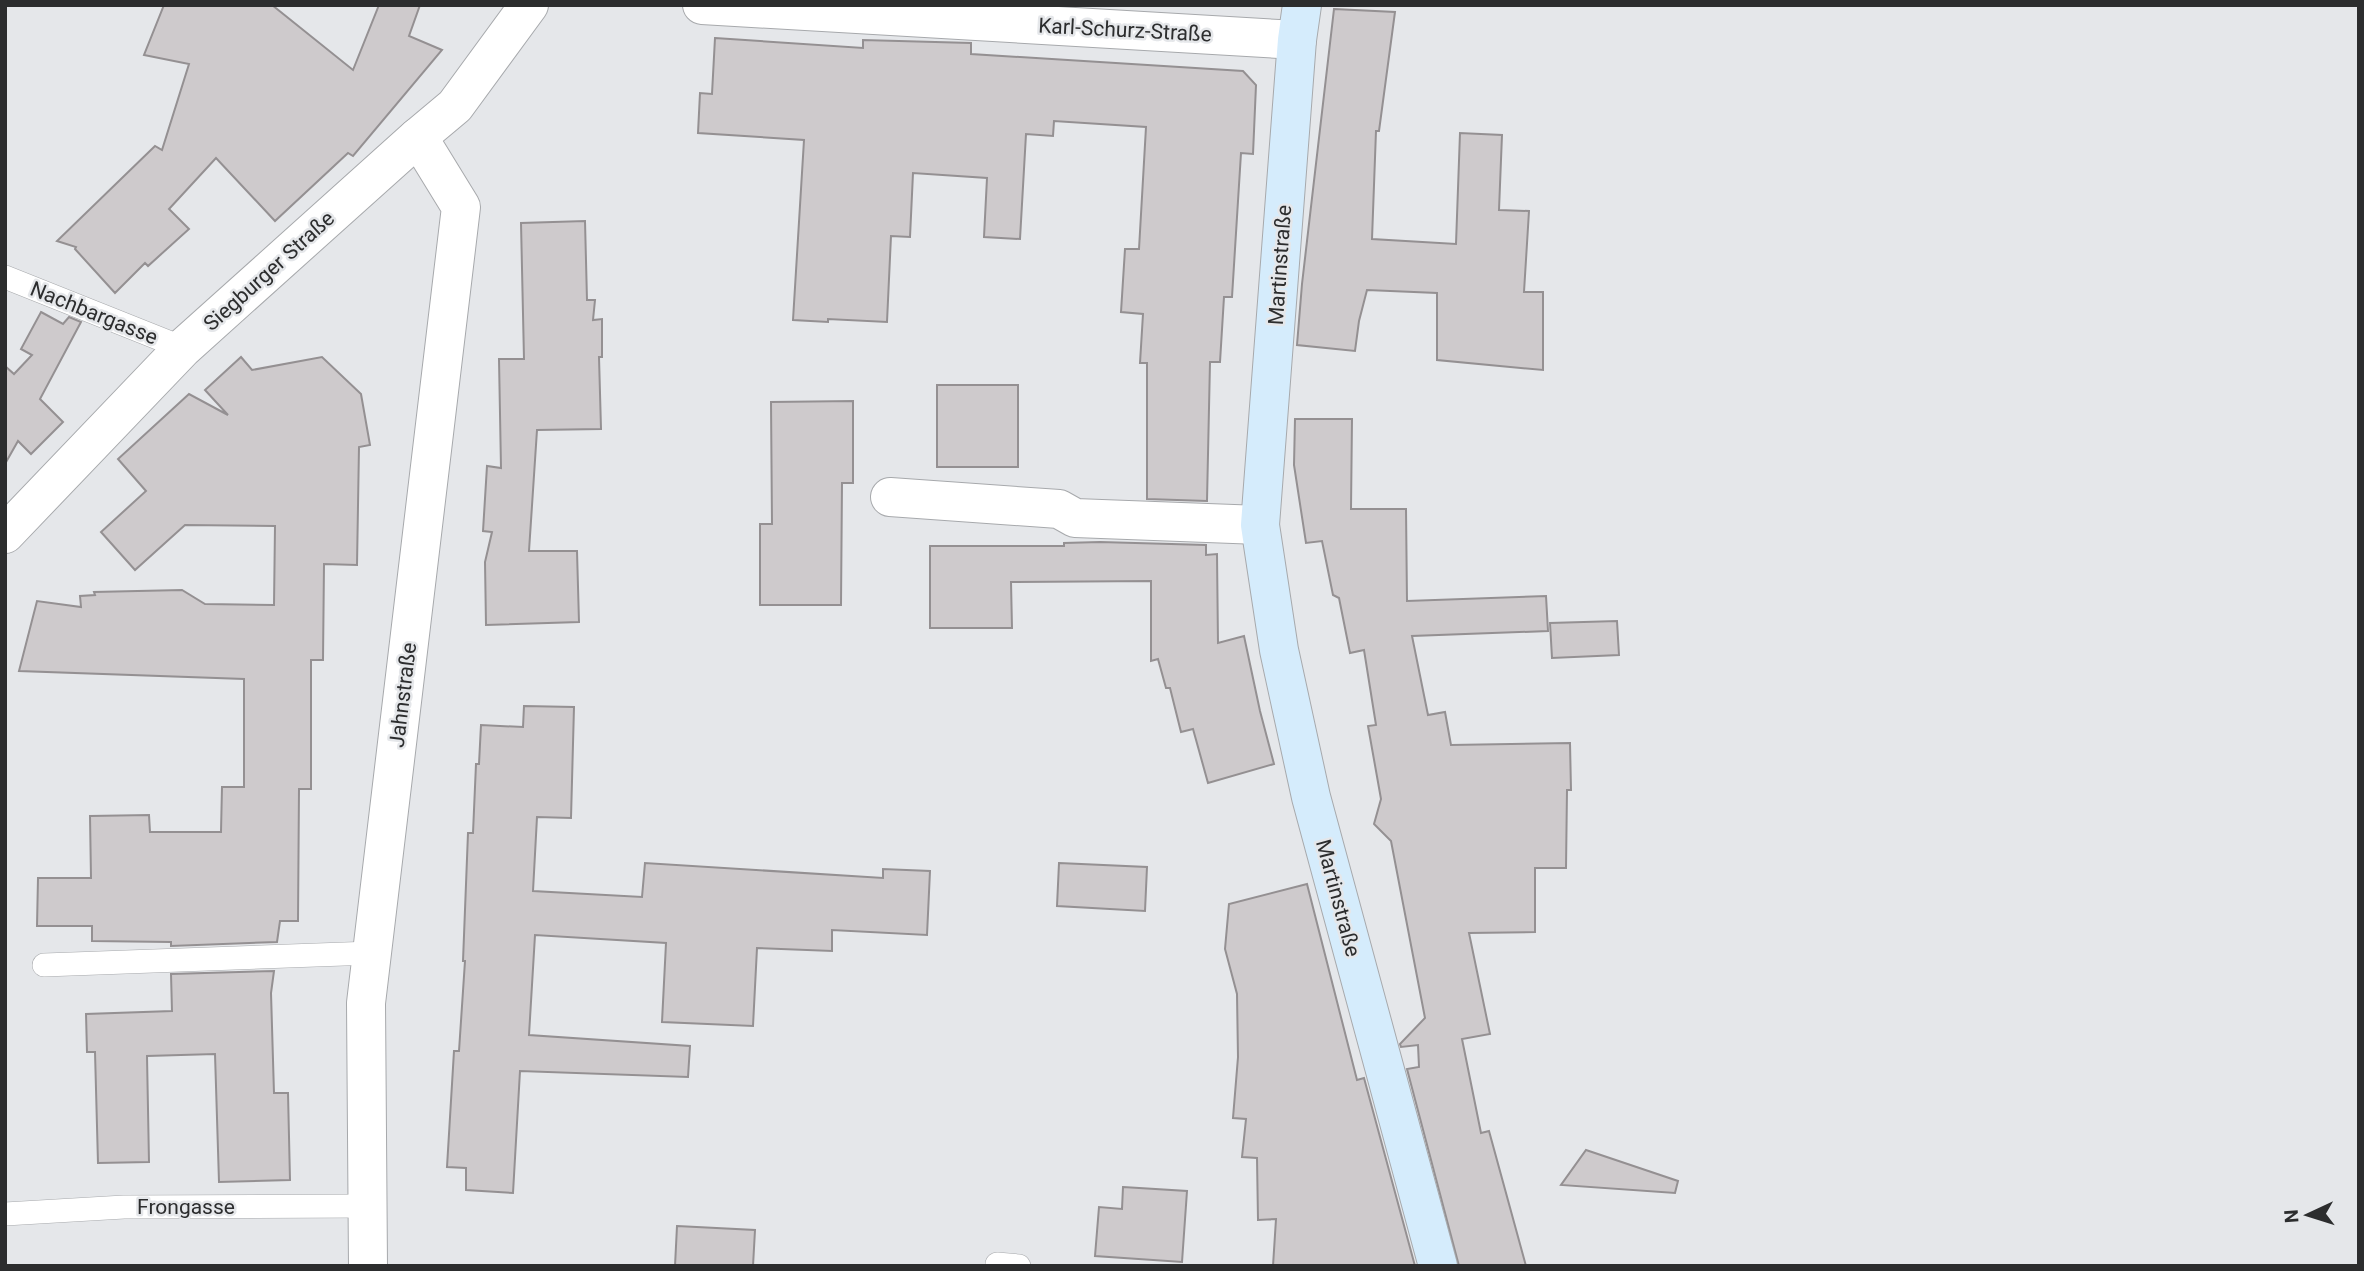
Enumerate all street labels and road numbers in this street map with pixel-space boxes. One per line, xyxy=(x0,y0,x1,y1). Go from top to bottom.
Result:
street label: Karl-Schurz-Straße xyxy=(1038,13,1212,47)
street label: Martinstraße xyxy=(1264,204,1296,326)
street label: Siegburger Straße xyxy=(199,206,339,336)
street label: Nachbargasse xyxy=(27,277,161,349)
street label: Jahnstraße xyxy=(385,641,421,749)
street label: Martinstraße xyxy=(1311,837,1365,959)
street label: Frongasse xyxy=(137,1195,235,1219)

